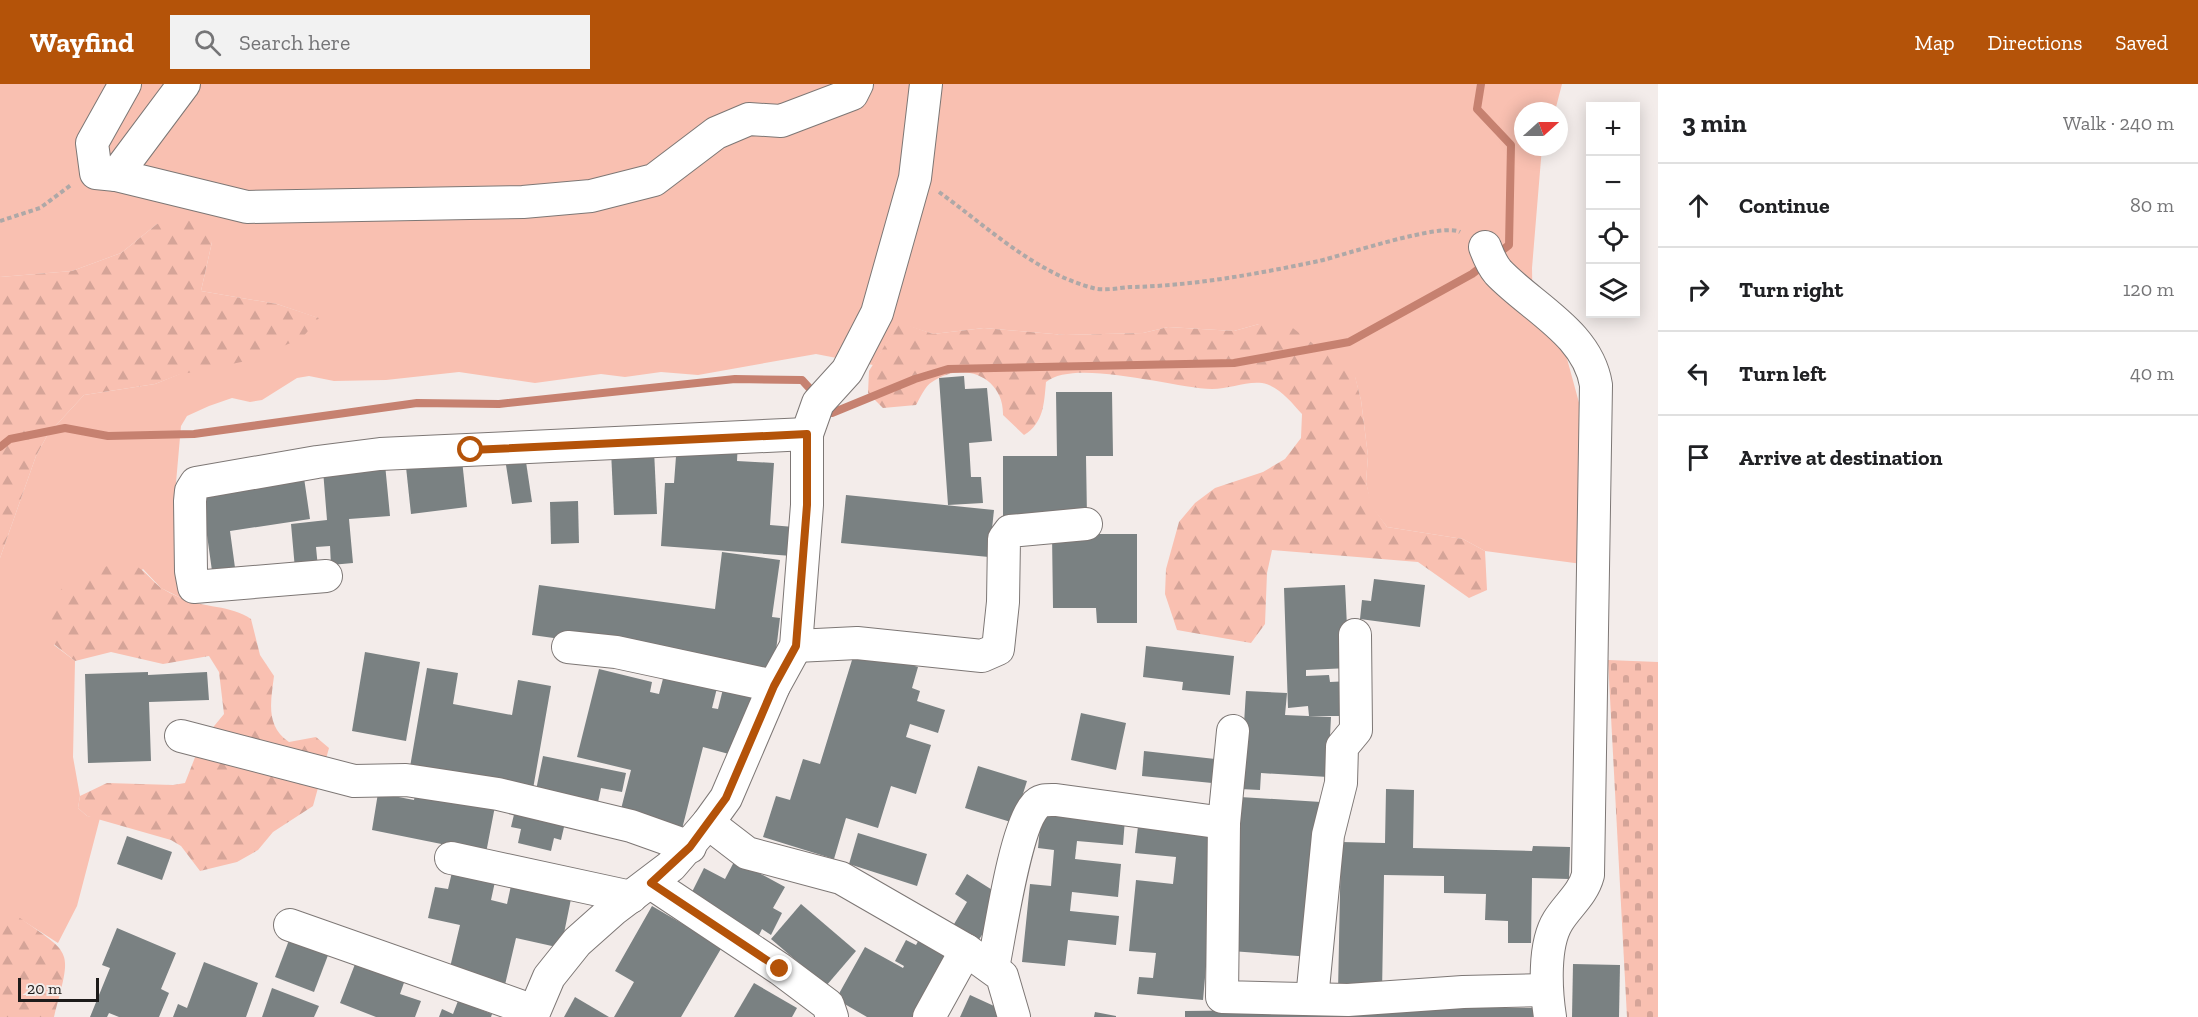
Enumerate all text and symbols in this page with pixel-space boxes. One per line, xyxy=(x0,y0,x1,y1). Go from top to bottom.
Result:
search box xyxy=(170,15,590,69)
text: Wayfind xyxy=(30,26,134,59)
icon: search xyxy=(191,26,224,59)
text: Search here xyxy=(239,29,350,56)
text: Map xyxy=(1915,30,1955,55)
text: Directions xyxy=(1988,30,2082,55)
text: Saved xyxy=(2115,30,2168,55)
north arrow xyxy=(1514,102,1568,156)
map controls xyxy=(1586,102,1640,318)
button: + xyxy=(1586,102,1640,156)
text: 3 min xyxy=(1682,107,1747,139)
text: Walk · 240 m xyxy=(2063,111,2174,135)
button: − xyxy=(1586,156,1640,210)
icon: ahead xyxy=(1682,189,1715,222)
text: Continue xyxy=(1739,192,1830,219)
text: 80 m xyxy=(2130,193,2174,217)
button: locate xyxy=(1586,210,1640,264)
button: layers xyxy=(1586,264,1640,318)
icon: right xyxy=(1682,273,1715,306)
text: Turn right xyxy=(1739,276,1843,303)
text: 120 m xyxy=(2123,277,2174,301)
icon: left xyxy=(1682,357,1715,390)
text: Turn left xyxy=(1739,360,1826,387)
text: 40 m xyxy=(2130,361,2174,385)
route start xyxy=(457,436,483,462)
icon: arrive xyxy=(1682,441,1715,474)
text: Arrive at destination xyxy=(1739,444,1942,471)
route end xyxy=(766,955,792,981)
scale bar xyxy=(18,975,99,1002)
text: 20 m xyxy=(27,979,62,998)

